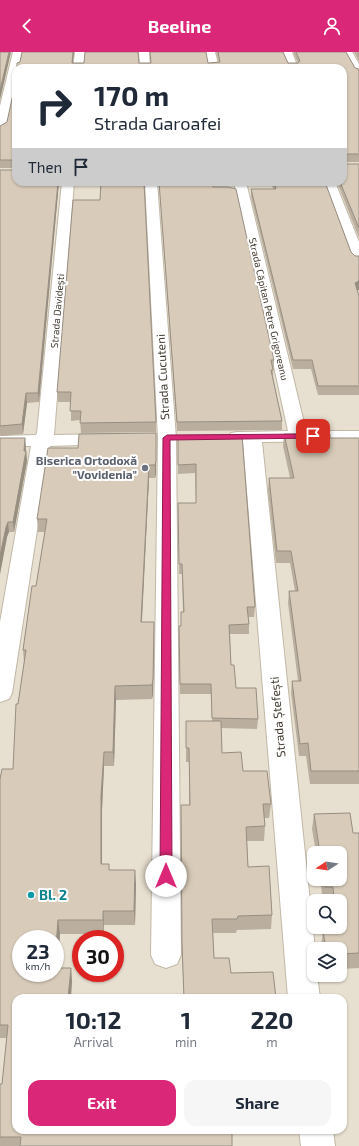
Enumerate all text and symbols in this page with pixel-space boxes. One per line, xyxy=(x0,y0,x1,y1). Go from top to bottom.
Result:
icon: back xyxy=(16,15,38,37)
text: Beeline xyxy=(148,15,211,37)
icon: person xyxy=(321,15,343,37)
text: 170 m xyxy=(94,78,169,112)
icon: right xyxy=(28,80,80,132)
text: Strada Garoafei xyxy=(94,112,221,134)
icon: arrive xyxy=(70,156,92,178)
text: Then xyxy=(28,158,62,176)
street label: Strada Căpitan Petre Grigoreanu xyxy=(247,237,291,381)
street label: Strada Davidești xyxy=(48,273,67,349)
street label: Strada Cucuteni xyxy=(153,334,171,420)
pin xyxy=(296,419,330,453)
icon: arrive xyxy=(302,425,324,447)
place label: Biserica Ortodoxă "Vovidenia" xyxy=(36,453,137,481)
marker: Biserica Ortodoxă "Vovidenia" xyxy=(140,463,150,473)
street label: Strada Ștefești xyxy=(266,676,290,758)
north arrow xyxy=(307,846,347,886)
map controls xyxy=(307,846,347,982)
position arrow xyxy=(145,855,187,897)
place label: Bl. 2 xyxy=(39,886,67,903)
marker: Bl. 2 xyxy=(26,890,36,900)
button: search xyxy=(307,894,347,934)
speed limit sign: 30 xyxy=(72,930,124,982)
text: 23 xyxy=(27,939,49,963)
button: layers xyxy=(307,942,347,982)
text: km/h xyxy=(26,960,50,972)
text: 10:12 xyxy=(65,1005,121,1034)
text: 1 xyxy=(181,1005,191,1034)
text: 220 xyxy=(250,1005,294,1034)
text: Arrival xyxy=(74,1034,113,1050)
text: min xyxy=(175,1034,197,1050)
text: m xyxy=(266,1034,278,1050)
button: Exit xyxy=(28,1080,176,1126)
button: Share xyxy=(184,1080,331,1126)

